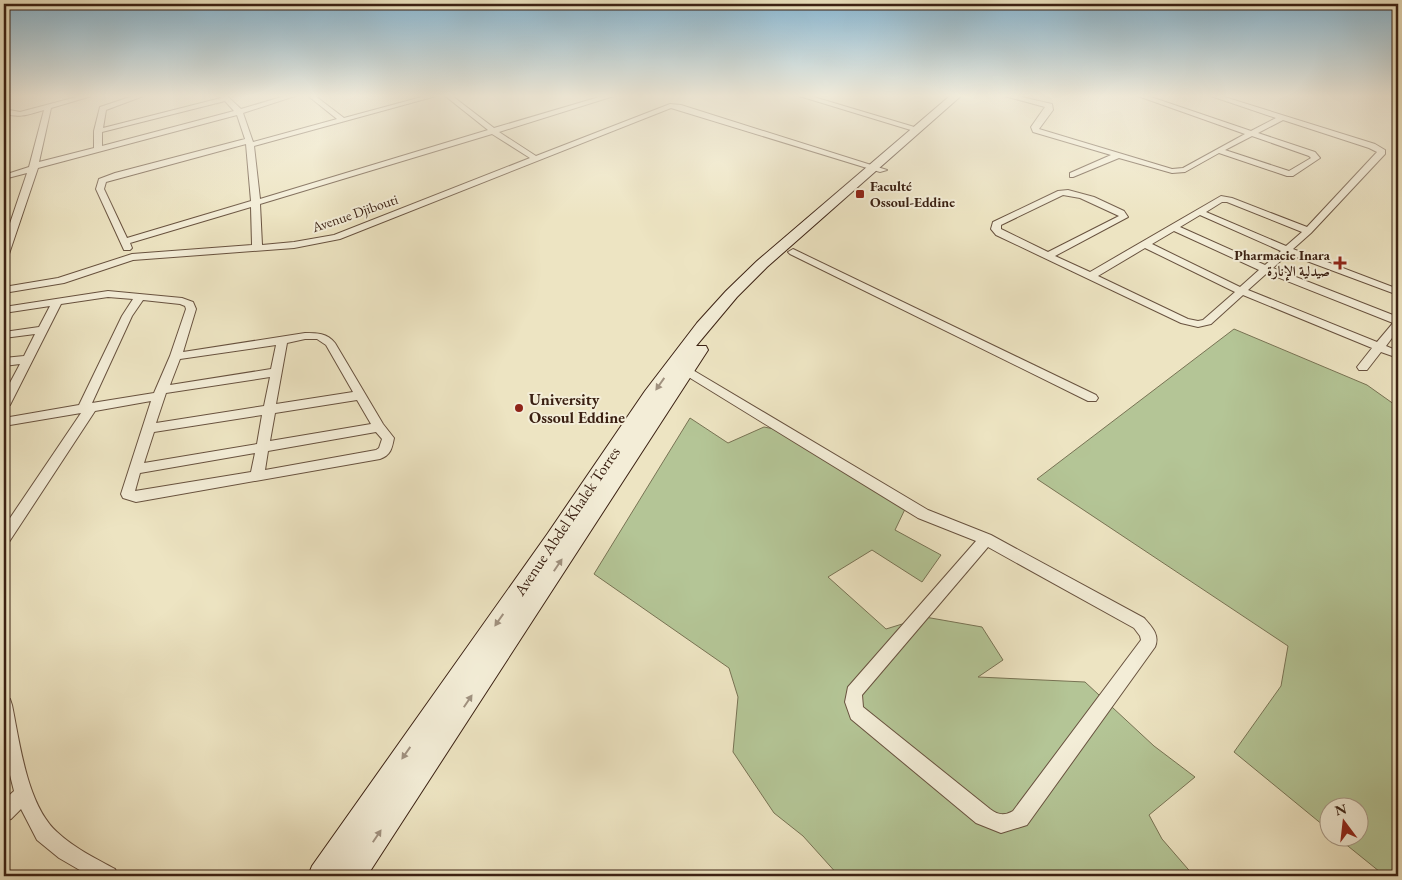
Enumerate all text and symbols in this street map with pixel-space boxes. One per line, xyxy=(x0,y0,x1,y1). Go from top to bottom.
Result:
place label: Faculté Ossoul-Eddine xyxy=(870,177,955,211)
marker: Faculté Ossoul-Eddine xyxy=(854,188,866,200)
street label: Avenue Djibouti xyxy=(309,190,401,236)
place label: Pharmacie Inara صيدلية الإنارة xyxy=(1234,246,1331,281)
marker: Pharmacie Inara صيدلية الإنارة xyxy=(1334,257,1346,269)
one-way arrow xyxy=(655,378,665,391)
place label: University Ossoul Eddine xyxy=(529,389,625,428)
marker: University Ossoul Eddine xyxy=(513,402,525,414)
street label: Avenue Abdel Khalek Torres xyxy=(509,443,625,600)
one-way arrow xyxy=(553,559,563,572)
one-way arrow xyxy=(494,613,504,627)
one-way arrow xyxy=(463,694,472,707)
one-way arrow xyxy=(401,746,411,760)
north arrow xyxy=(1320,798,1370,848)
text: N xyxy=(1333,799,1349,820)
one-way arrow xyxy=(372,829,382,842)

